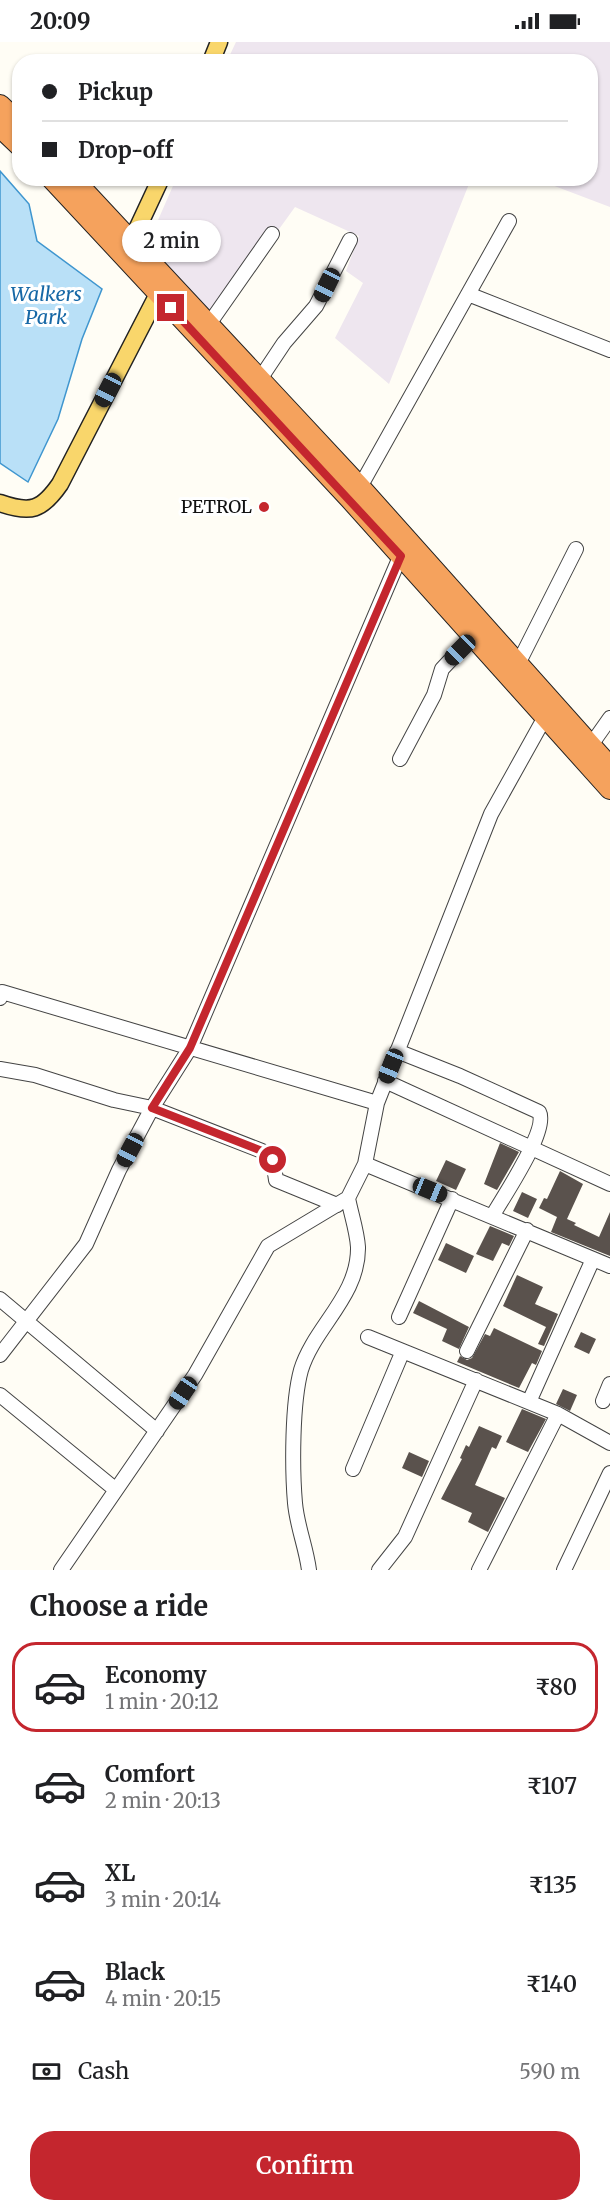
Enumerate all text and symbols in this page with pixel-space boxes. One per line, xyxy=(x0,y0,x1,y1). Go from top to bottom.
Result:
text: 20:09 xyxy=(30,7,91,35)
text: Pickup xyxy=(78,78,153,106)
text: Drop-off xyxy=(78,136,173,164)
callout: 2 min xyxy=(122,221,220,263)
text: 2 min xyxy=(143,228,200,253)
car xyxy=(311,265,343,305)
water label: Walkers Park xyxy=(10,281,82,329)
route end xyxy=(157,294,184,321)
car xyxy=(92,370,124,410)
place label: PETROL xyxy=(181,495,252,518)
marker: PETROL xyxy=(257,500,271,514)
car xyxy=(441,631,479,669)
car xyxy=(376,1046,406,1086)
car xyxy=(114,1130,146,1170)
route start xyxy=(259,1146,286,1173)
car xyxy=(410,1175,450,1205)
car xyxy=(165,1373,201,1413)
text: Choose a ride xyxy=(30,1589,208,1623)
icon: car xyxy=(33,1660,87,1714)
text: Economy xyxy=(105,1661,206,1689)
text: ₹80 xyxy=(535,1673,577,1701)
text: 1 min · 20:12 xyxy=(105,1689,219,1714)
icon: car xyxy=(33,1759,87,1813)
text: Comfort xyxy=(105,1760,195,1788)
text: ₹107 xyxy=(527,1772,577,1800)
text: 2 min · 20:13 xyxy=(105,1788,221,1813)
icon: car xyxy=(33,1858,87,1912)
text: XL xyxy=(105,1859,135,1887)
text: ₹135 xyxy=(529,1871,577,1899)
text: 3 min · 20:14 xyxy=(105,1887,221,1912)
icon: car xyxy=(33,1957,87,2011)
text: Black xyxy=(105,1958,165,1986)
text: ₹140 xyxy=(526,1970,577,1998)
text: 4 min · 20:15 xyxy=(105,1986,222,2011)
icon: cash xyxy=(30,2055,63,2088)
text: Cash xyxy=(78,2057,129,2085)
text: 590 m xyxy=(519,2059,580,2084)
button: Confirm xyxy=(30,2131,580,2200)

